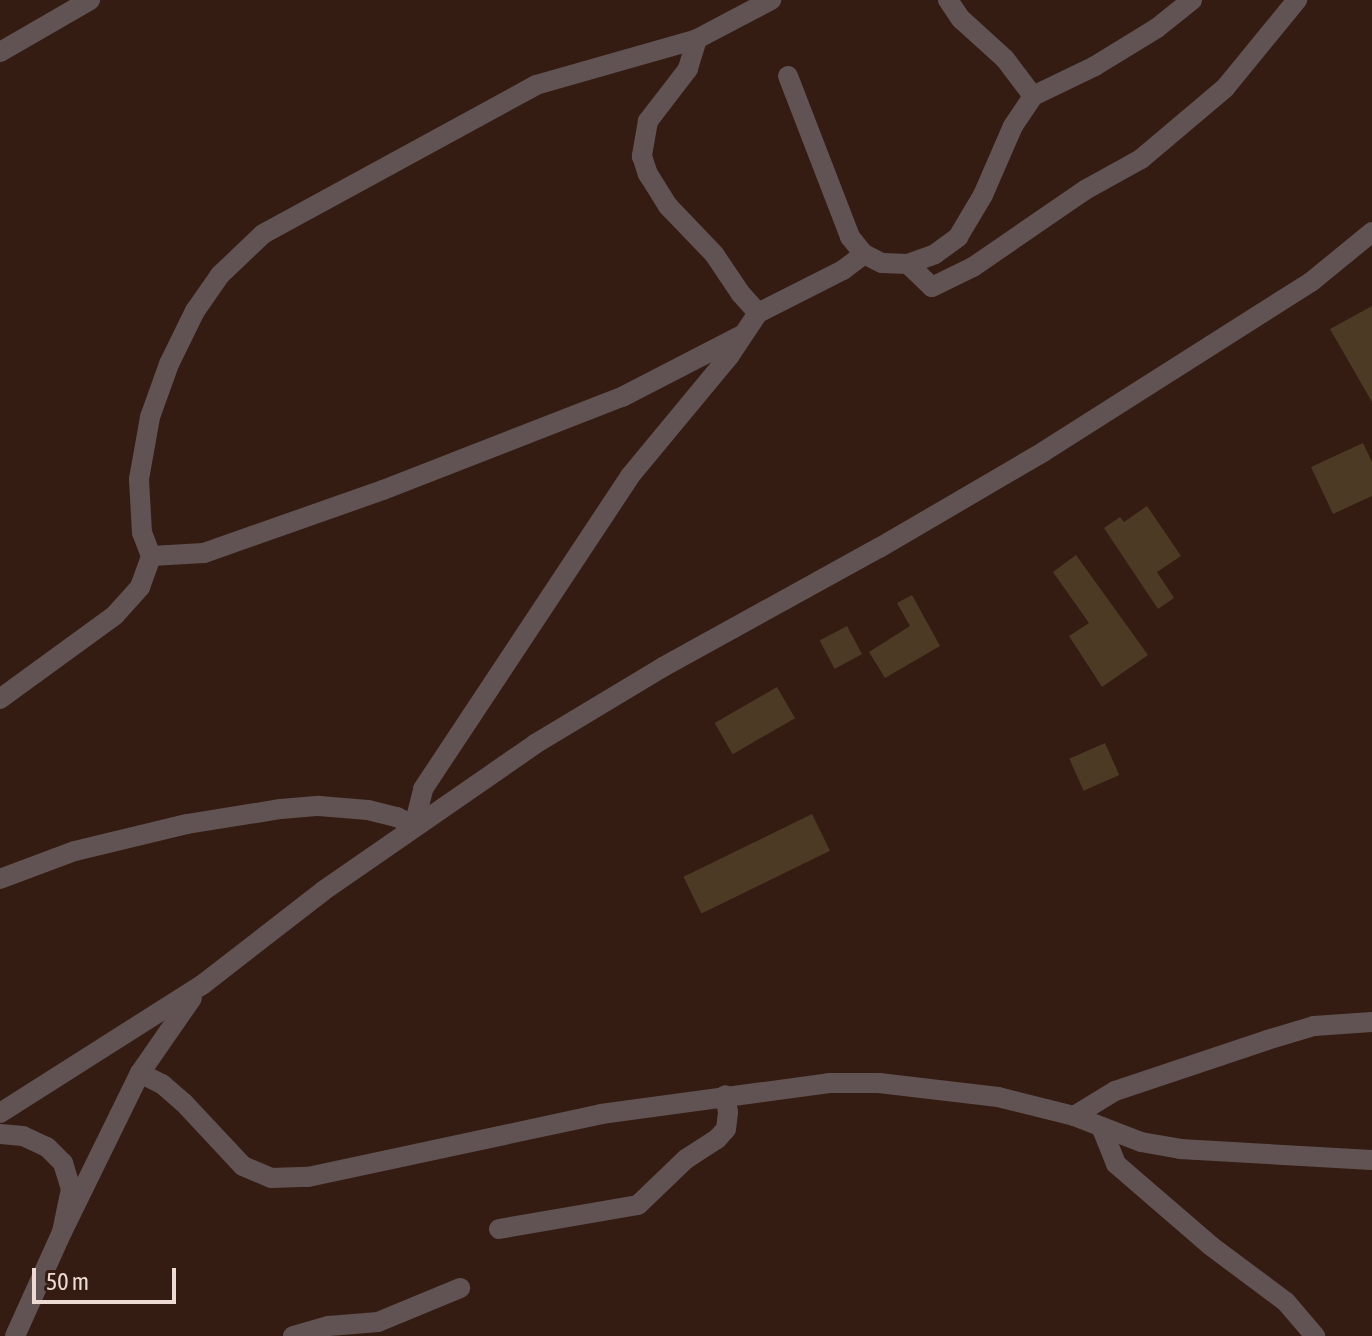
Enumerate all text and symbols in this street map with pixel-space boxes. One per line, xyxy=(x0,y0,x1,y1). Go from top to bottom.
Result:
scale bar xyxy=(36,1252,180,1302)
text: 50 m xyxy=(46,1268,89,1295)

